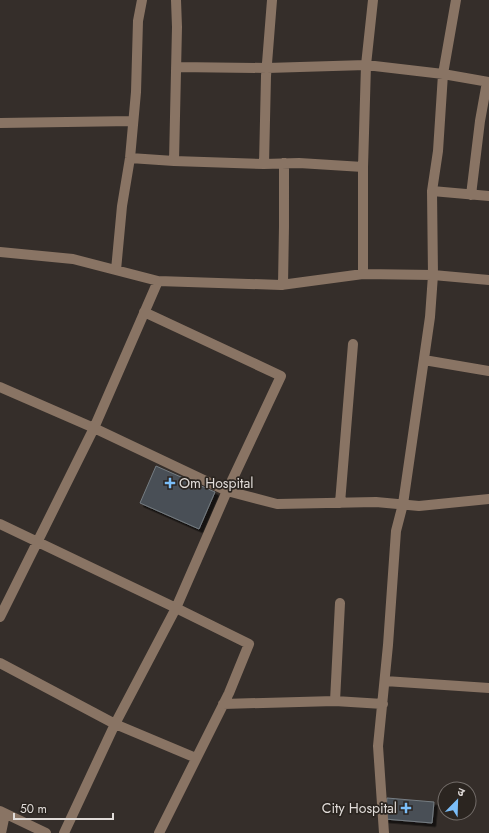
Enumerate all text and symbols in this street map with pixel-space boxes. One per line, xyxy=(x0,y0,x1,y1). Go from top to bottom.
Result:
place label: Om Hospital xyxy=(179,473,253,493)
marker: Om Hospital xyxy=(164,477,176,489)
north arrow xyxy=(437,781,477,821)
text: उ xyxy=(455,783,468,801)
scale bar xyxy=(14,795,113,821)
place label: City Hospital xyxy=(322,798,397,818)
text: 50 m xyxy=(20,800,47,818)
marker: City Hospital xyxy=(400,802,412,814)

